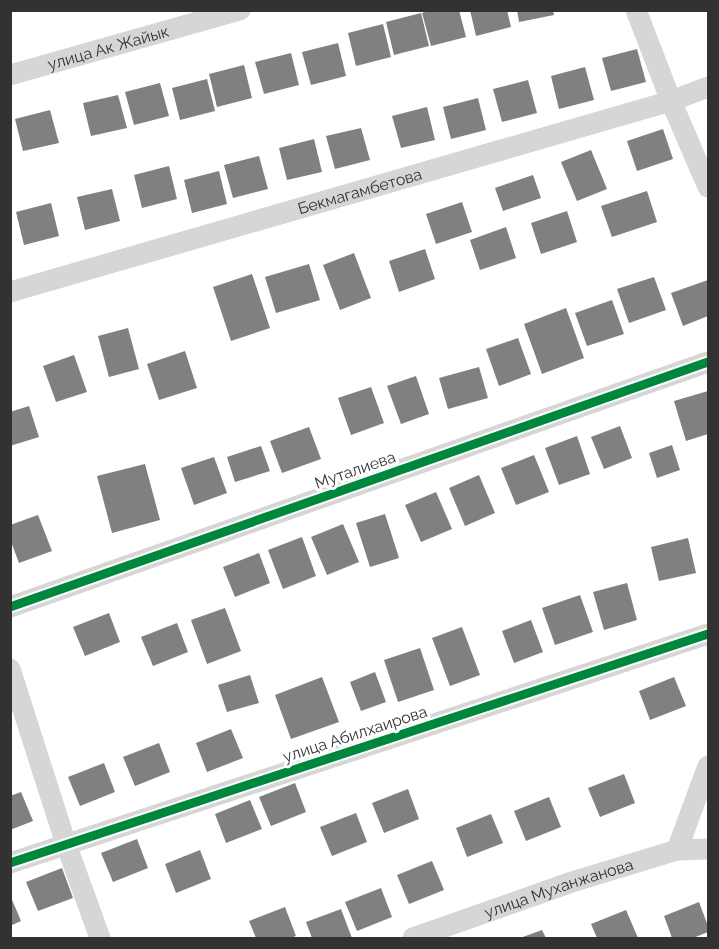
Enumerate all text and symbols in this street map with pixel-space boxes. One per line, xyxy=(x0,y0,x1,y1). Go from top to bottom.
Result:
street label: улица Ак Жайык xyxy=(45,21,171,73)
street label: Бекмагамбетова xyxy=(295,164,424,218)
street label: Муталиева xyxy=(312,447,398,493)
street label: улица Абилхаирова xyxy=(280,702,430,766)
street label: улица Муханжанова xyxy=(482,854,635,922)

